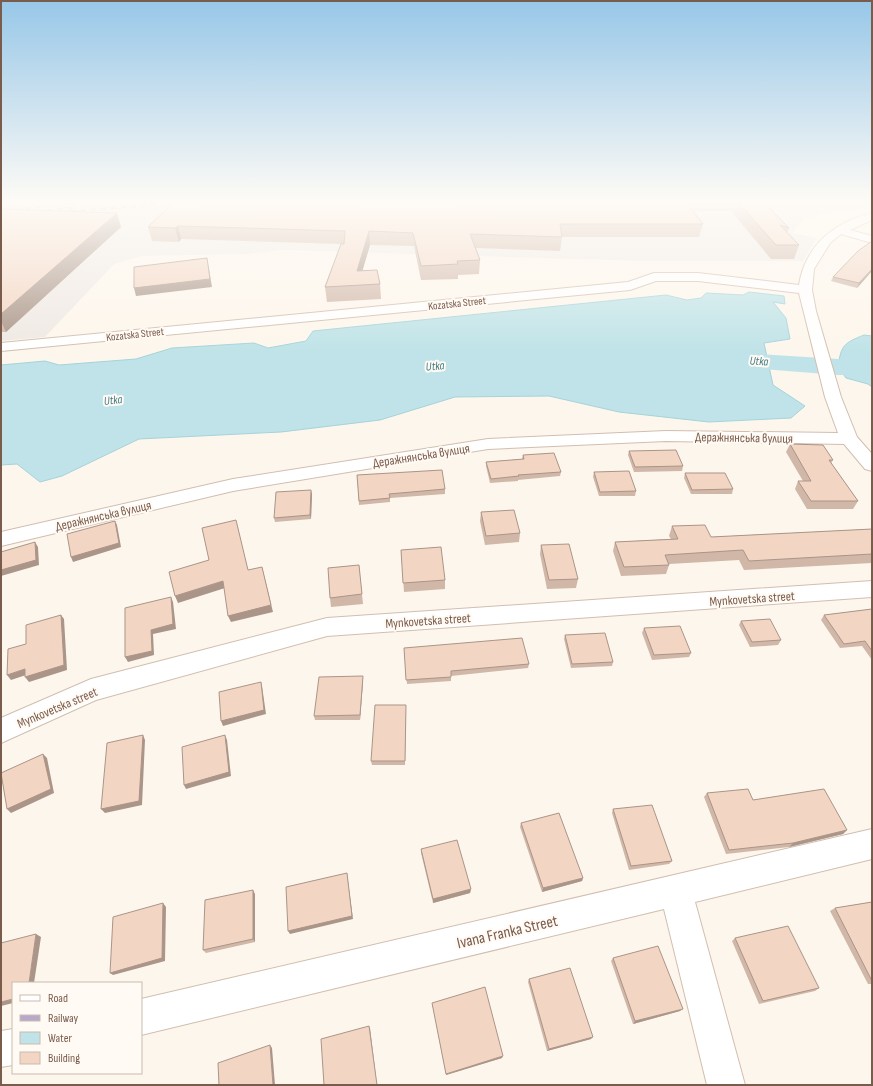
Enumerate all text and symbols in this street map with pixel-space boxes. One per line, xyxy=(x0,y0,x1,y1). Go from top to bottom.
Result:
street label: Kozatska Street xyxy=(427,294,487,313)
street label: Kozatska Street xyxy=(105,325,165,344)
water label: Utka xyxy=(749,354,769,369)
water label: Utka xyxy=(425,358,445,375)
water label: Utka xyxy=(103,392,123,409)
street label: Деражнянська вулиця xyxy=(695,429,793,447)
street label: Деражнянська вулиця xyxy=(372,440,471,472)
street label: Деражнянська вулиця xyxy=(54,497,153,535)
street label: Mynkovetska street xyxy=(709,588,795,610)
street label: Mynkovetska street xyxy=(385,610,471,632)
street label: Mynkovetska street xyxy=(15,684,100,732)
street label: Ivana Franka Street xyxy=(455,912,560,953)
legend xyxy=(12,982,142,1074)
text: Road xyxy=(48,991,68,1006)
text: Railway xyxy=(48,1011,79,1026)
text: Water xyxy=(48,1031,72,1046)
text: Building xyxy=(48,1051,80,1066)

